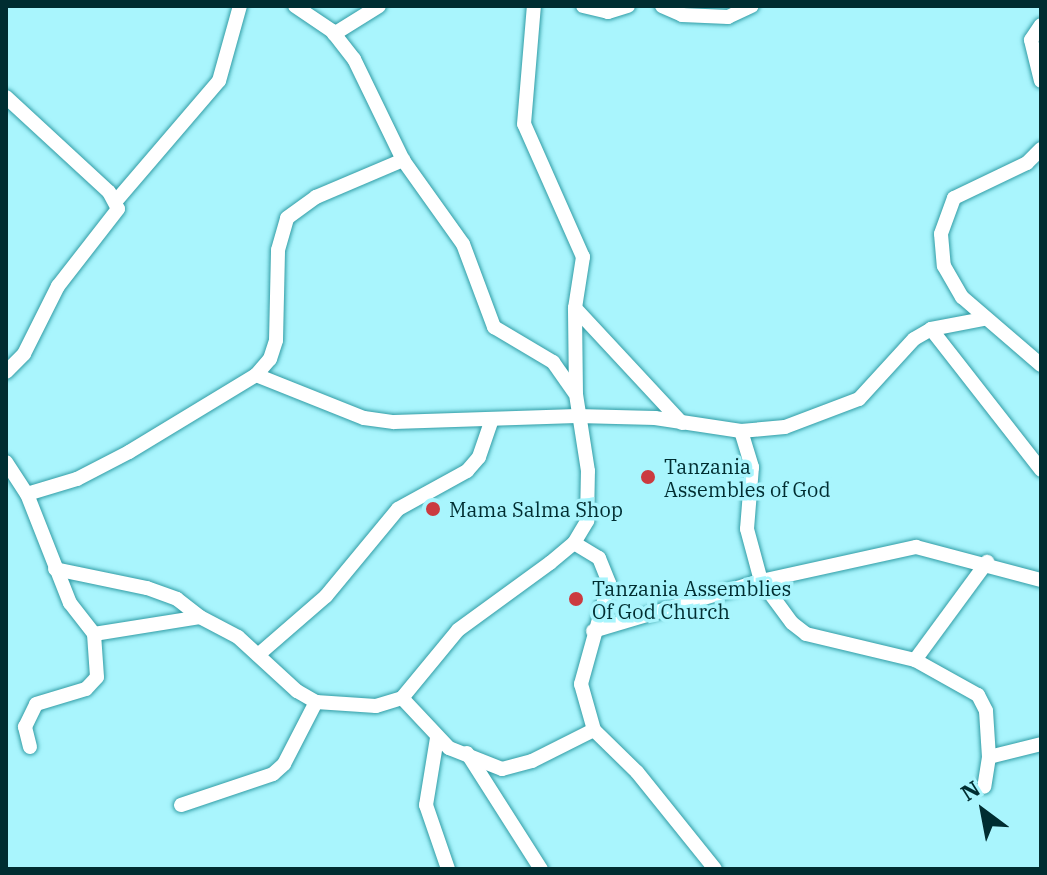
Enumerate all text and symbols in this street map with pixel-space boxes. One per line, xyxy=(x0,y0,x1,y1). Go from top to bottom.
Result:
place label: Tanzania Assembles of God xyxy=(664,454,831,501)
marker: Tanzania Assembles of God xyxy=(639,468,657,486)
place label: Mama Salma Shop xyxy=(449,497,623,521)
marker: Mama Salma Shop xyxy=(424,500,442,518)
place label: Tanzania Assemblies Of God Church xyxy=(592,576,791,623)
marker: Tanzania Assemblies Of God Church xyxy=(567,590,585,608)
north arrow xyxy=(943,771,1023,851)
text: N xyxy=(955,773,985,807)

